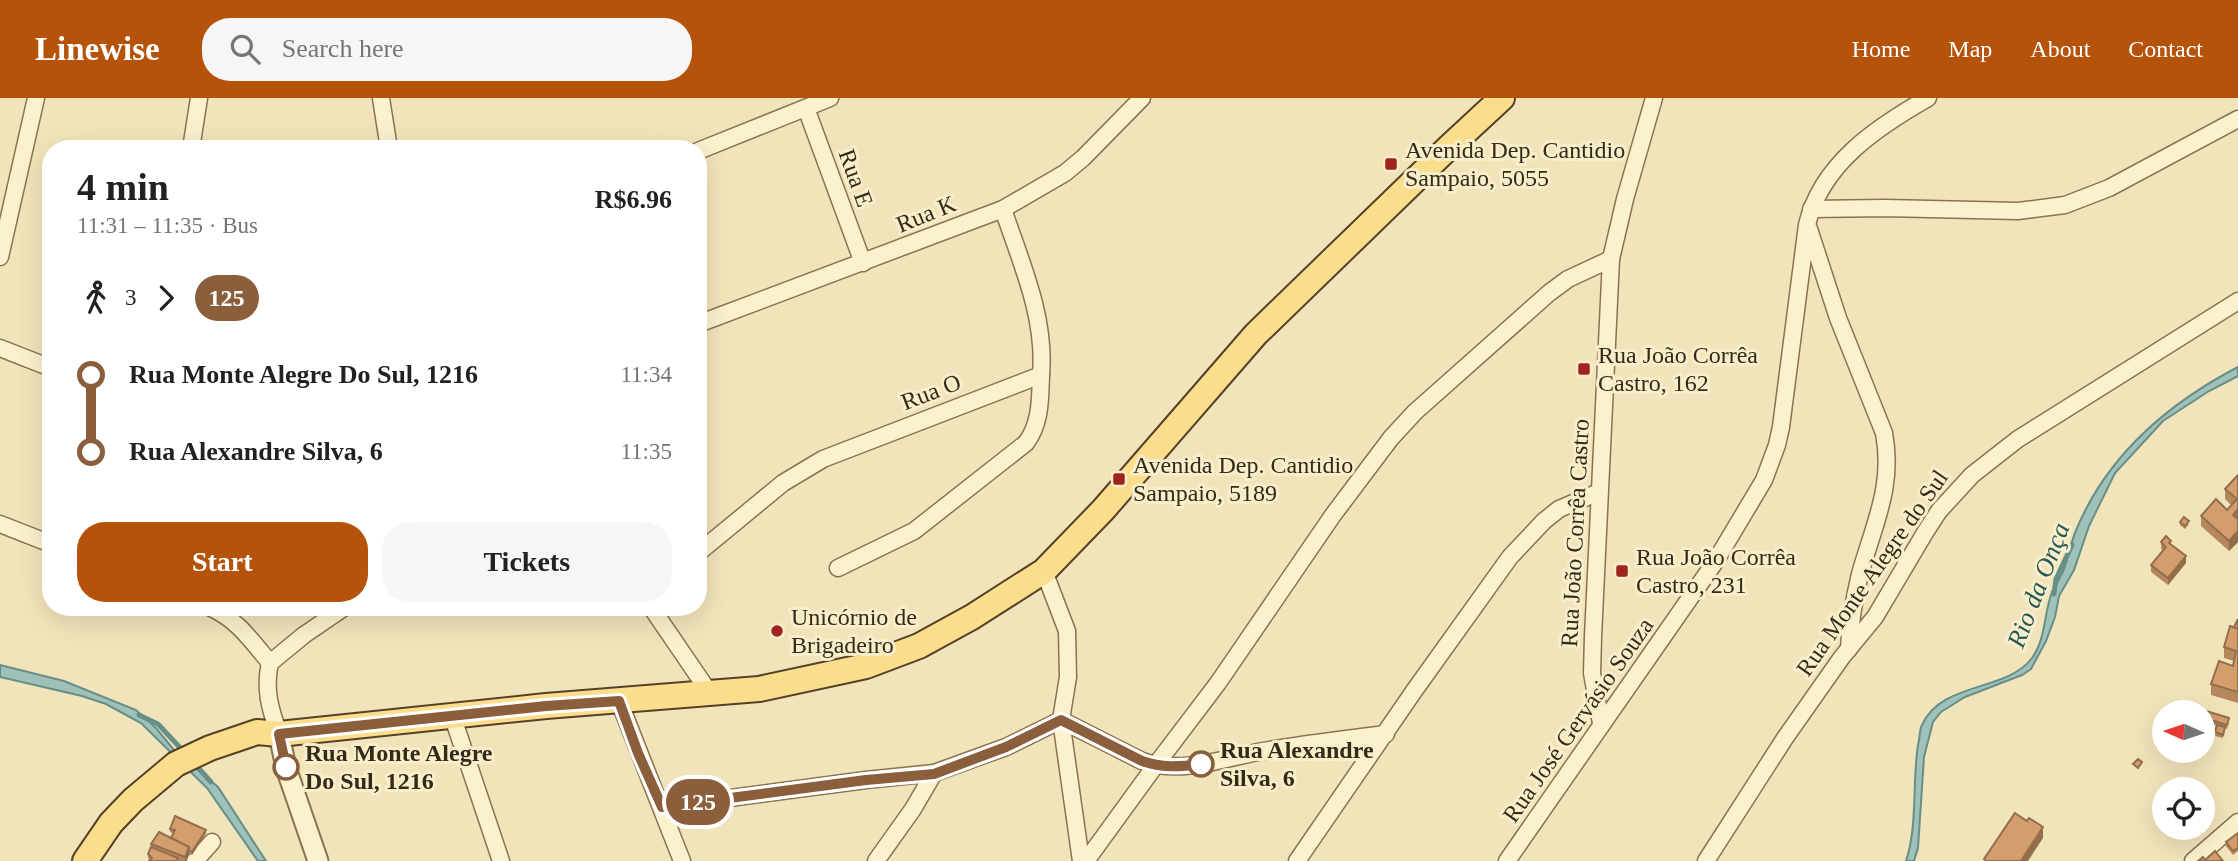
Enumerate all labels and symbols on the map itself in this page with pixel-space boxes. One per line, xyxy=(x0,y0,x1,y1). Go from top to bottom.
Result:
place label: Avenida Dep. Cantidio Sampaio, 5055 xyxy=(1405,137,1625,191)
street label: Rua E xyxy=(834,146,878,210)
marker: Avenida Dep. Cantidio Sampaio, 5055 xyxy=(1383,156,1399,172)
street label: Rua K xyxy=(892,190,960,238)
place label: Rua João Corrêa Castro, 162 xyxy=(1598,342,1758,396)
marker: Rua João Corrêa Castro, 162 xyxy=(1576,361,1592,377)
street label: Rua O xyxy=(897,369,965,415)
street label: Rua João Corrêa Castro xyxy=(1556,418,1594,648)
place label: Avenida Dep. Cantidio Sampaio, 5189 xyxy=(1133,452,1353,506)
street label: Rua Monte Alegre do Sul xyxy=(1791,465,1953,681)
marker: Avenida Dep. Cantidio Sampaio, 5189 xyxy=(1111,471,1127,487)
water label: Rio da Onça xyxy=(2001,519,2076,653)
place label: Rua João Corrêa Castro, 231 xyxy=(1636,544,1796,598)
marker: Rua João Corrêa Castro, 231 xyxy=(1614,563,1630,579)
place label: Unicórnio de Brigadeiro xyxy=(791,604,917,658)
street label: Rua José Gervásio Souza xyxy=(1498,613,1659,827)
marker: Unicórnio de Brigadeiro xyxy=(769,623,785,639)
north arrow xyxy=(2152,700,2216,763)
place label: Rua Alexandre Silva, 6 xyxy=(1220,737,1374,791)
place label: Rua Monte Alegre Do Sul, 1216 xyxy=(305,740,493,794)
marker: Rua Alexandre Silva, 6 xyxy=(1188,751,1214,777)
marker: Rua Monte Alegre Do Sul, 1216 xyxy=(273,754,299,780)
line badge: 125 xyxy=(658,779,738,825)

